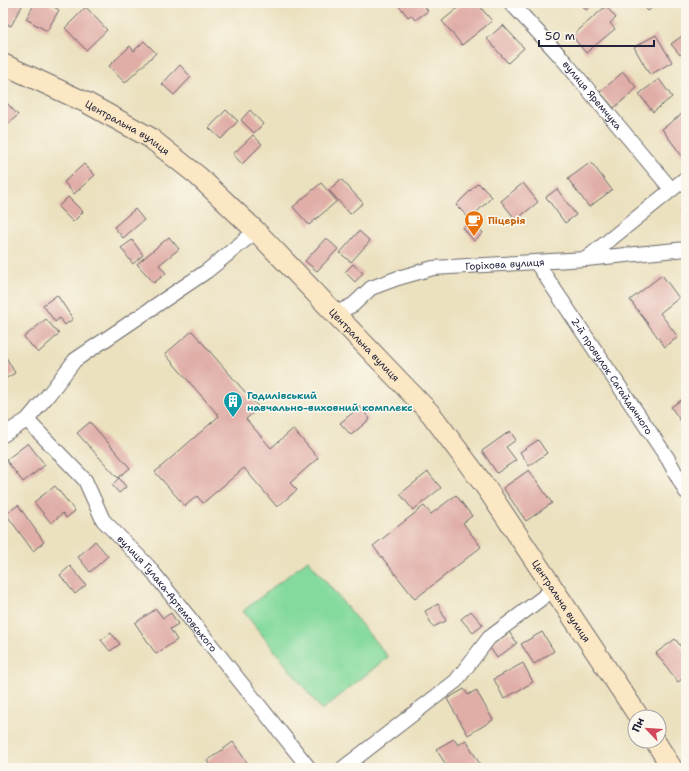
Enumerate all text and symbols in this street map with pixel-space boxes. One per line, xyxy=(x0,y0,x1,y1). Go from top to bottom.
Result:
scale bar xyxy=(539,22,654,48)
text: 50 m xyxy=(545,28,575,44)
street label: вулиця Яремчука xyxy=(560,58,626,133)
street label: Центральна вулиця xyxy=(83,97,173,158)
cafe icon: Піцерія xyxy=(463,209,485,237)
place label: Піцерія xyxy=(488,214,526,227)
street label: Горіхова вулиця xyxy=(465,255,545,273)
street label: Центральна вулиця xyxy=(327,305,403,384)
street label: 2-й провулок Сагайдачного xyxy=(569,315,656,437)
place label: Годилівський навчально-виховний комплекс xyxy=(247,389,413,414)
building icon: Годилівський навчально-виховний комплекс xyxy=(222,390,244,418)
street label: вулиця Гулака-Артемовського xyxy=(115,532,220,654)
street label: Центральна вулиця xyxy=(529,557,594,645)
north arrow xyxy=(627,709,667,749)
text: Пн xyxy=(629,715,648,735)

